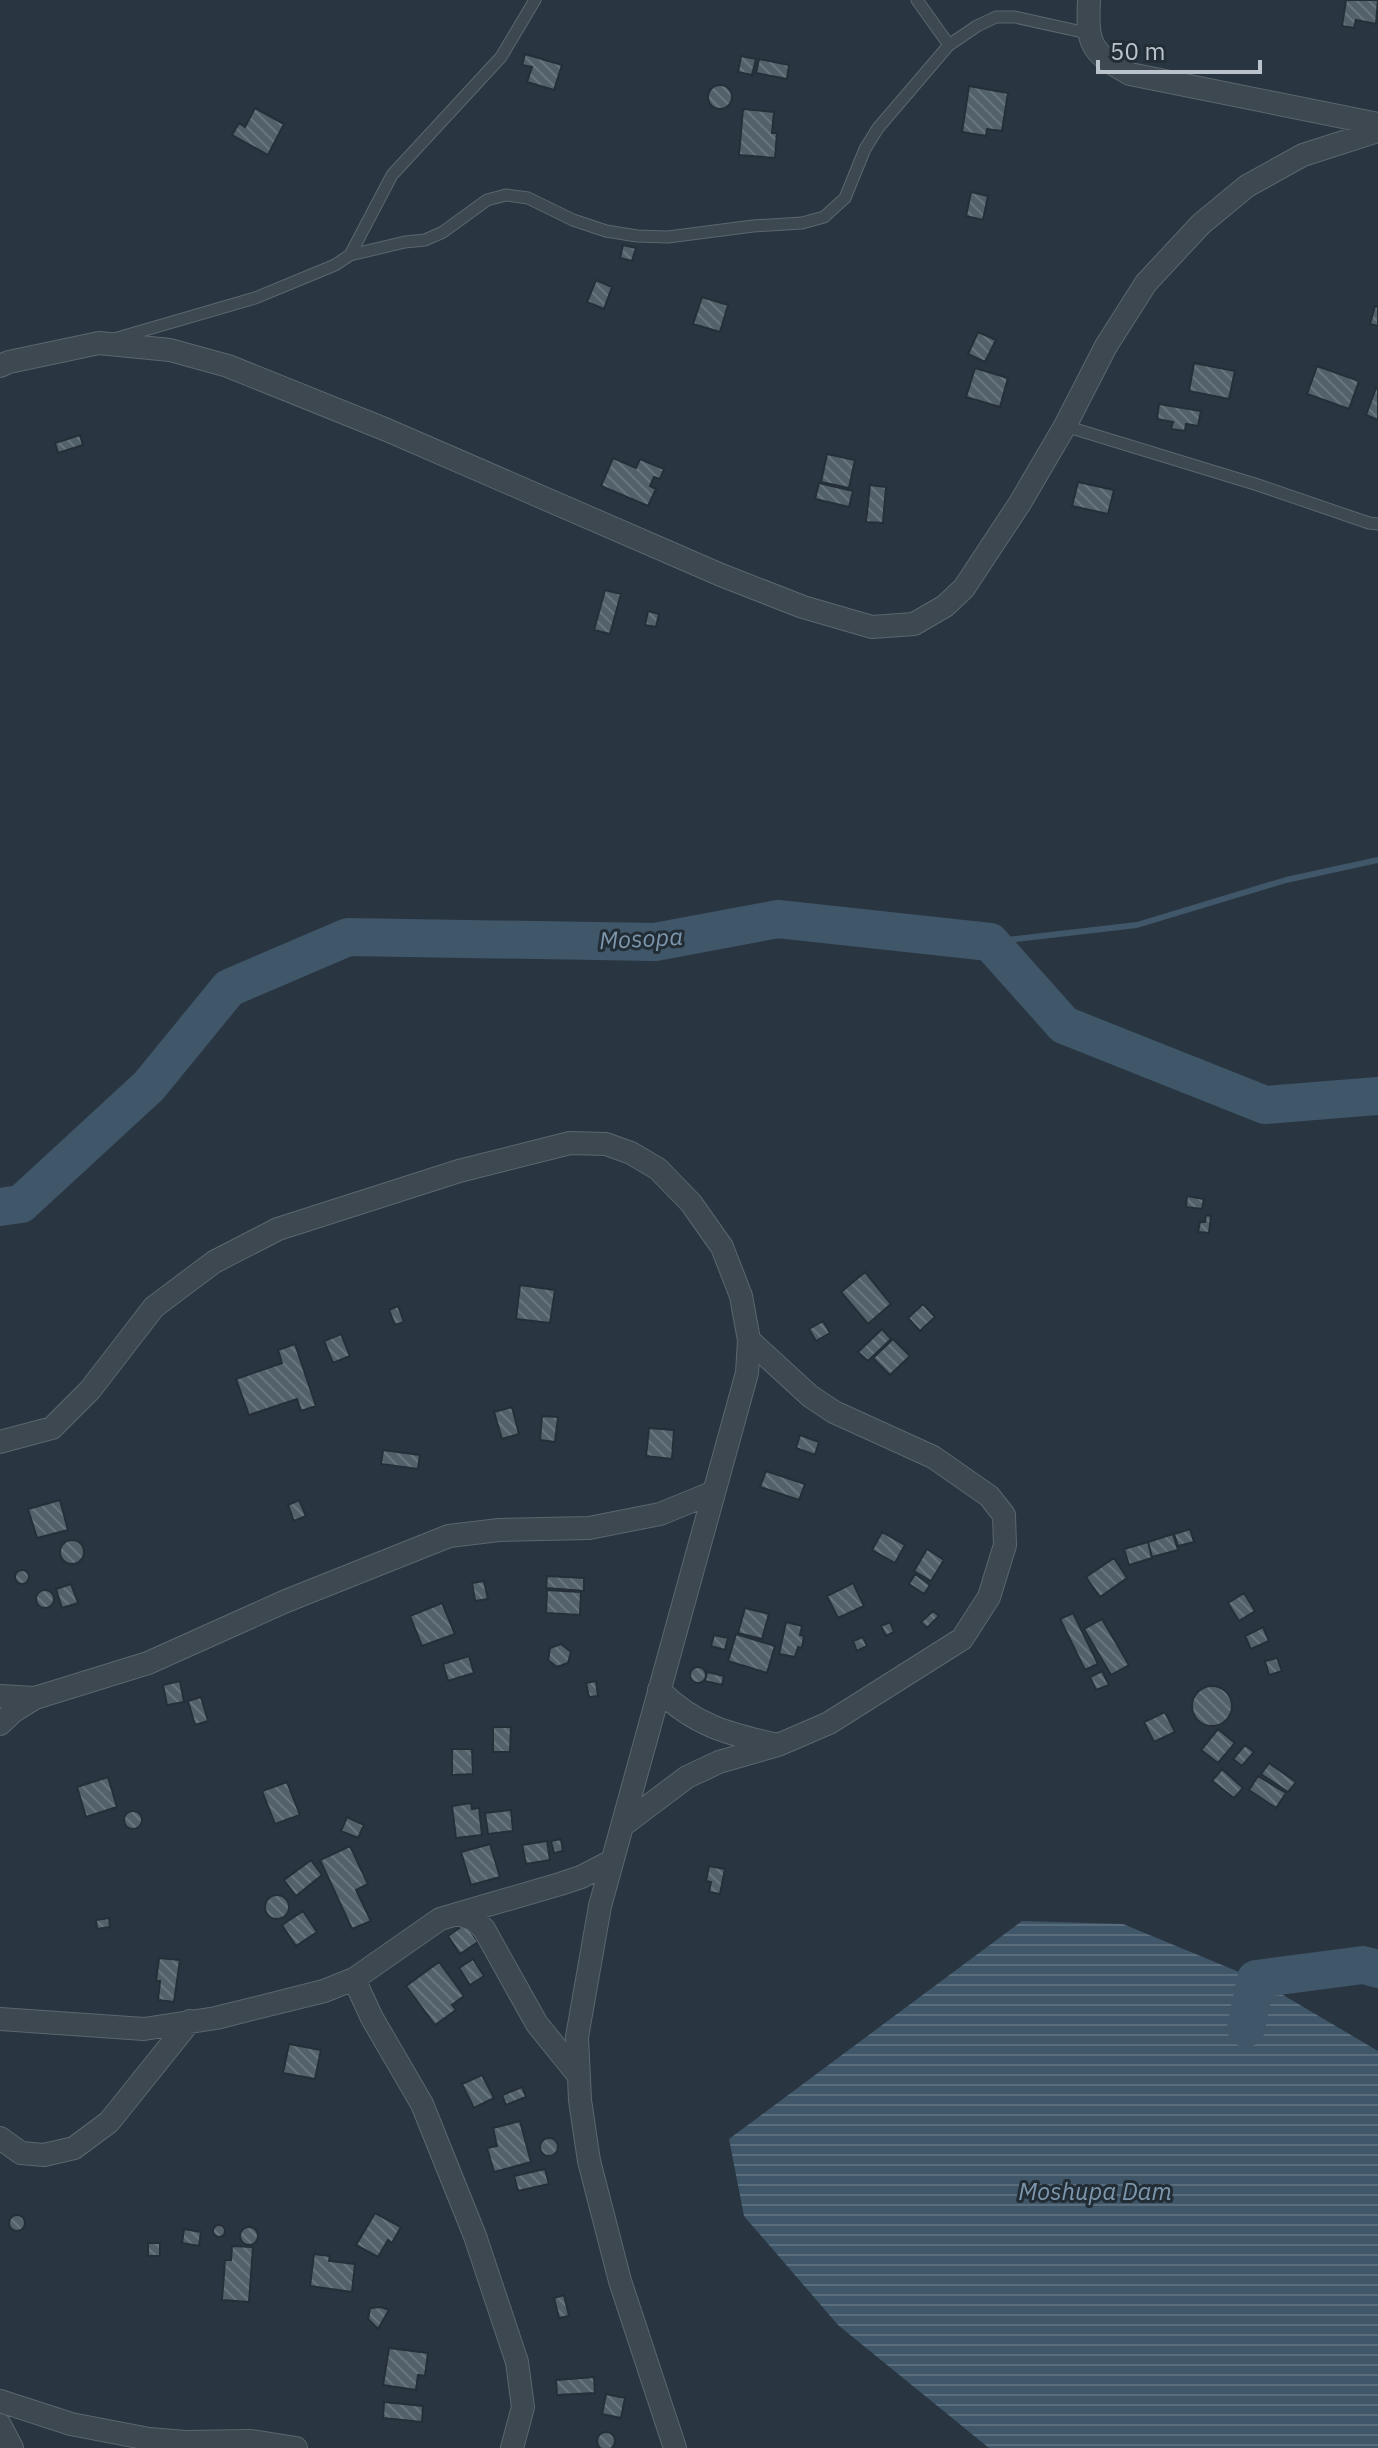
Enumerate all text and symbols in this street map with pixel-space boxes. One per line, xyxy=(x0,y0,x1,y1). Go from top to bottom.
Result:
scale bar xyxy=(1098,24,1260,74)
text: 50 m xyxy=(1110,35,1165,67)
water label: Mosopa xyxy=(598,920,684,956)
water label: Moshupa Dam xyxy=(1018,2175,1172,2207)

